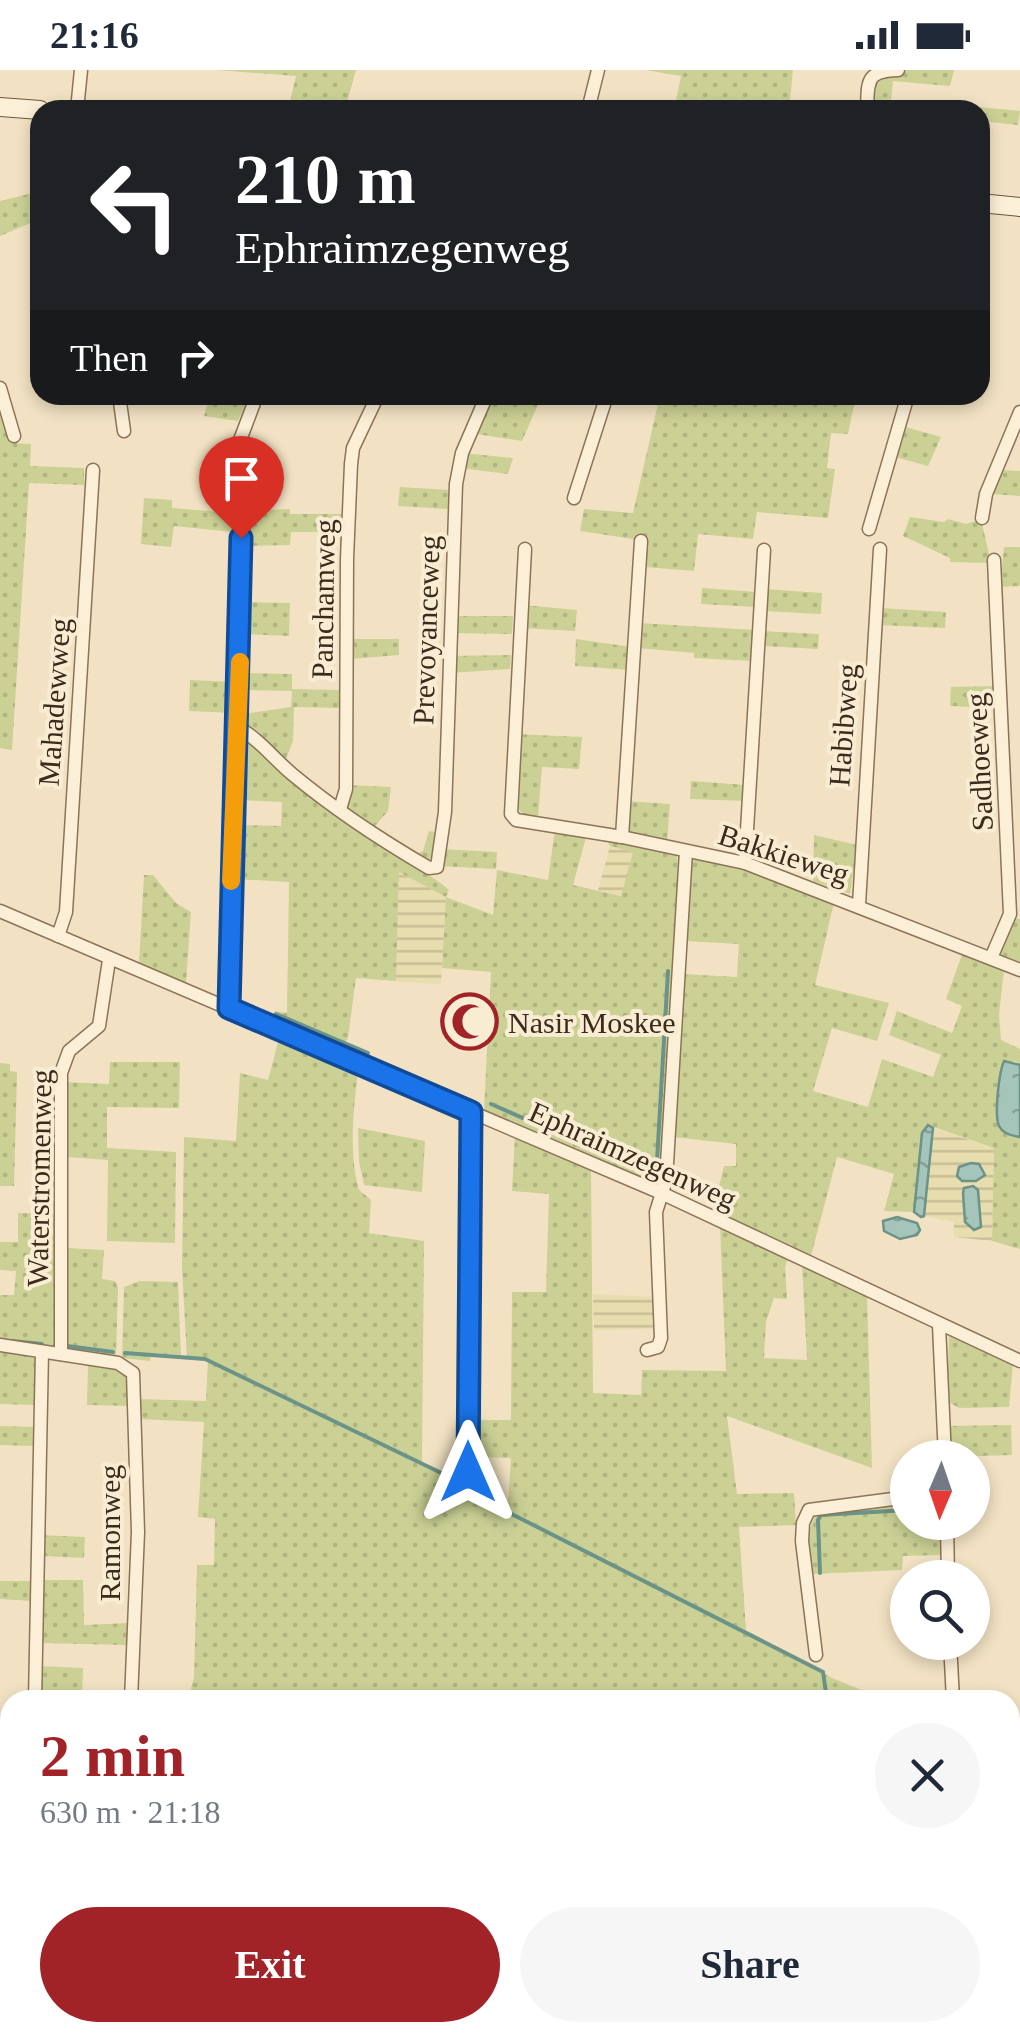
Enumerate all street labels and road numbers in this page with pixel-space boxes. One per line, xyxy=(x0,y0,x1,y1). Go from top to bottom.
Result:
street label: Panchamweg xyxy=(305,519,341,679)
street label: Prevoyanceweg xyxy=(406,535,446,725)
street label: Mahadewweg xyxy=(32,617,76,787)
street label: Habibweg xyxy=(822,662,864,788)
street label: Sadhoeweg xyxy=(959,692,999,832)
street label: Bakkieweg xyxy=(715,817,853,891)
street label: Waterstromenweg xyxy=(21,1069,57,1287)
street label: Ephraimzegenweg xyxy=(524,1095,742,1215)
street label: Ramonweg xyxy=(93,1465,126,1601)

